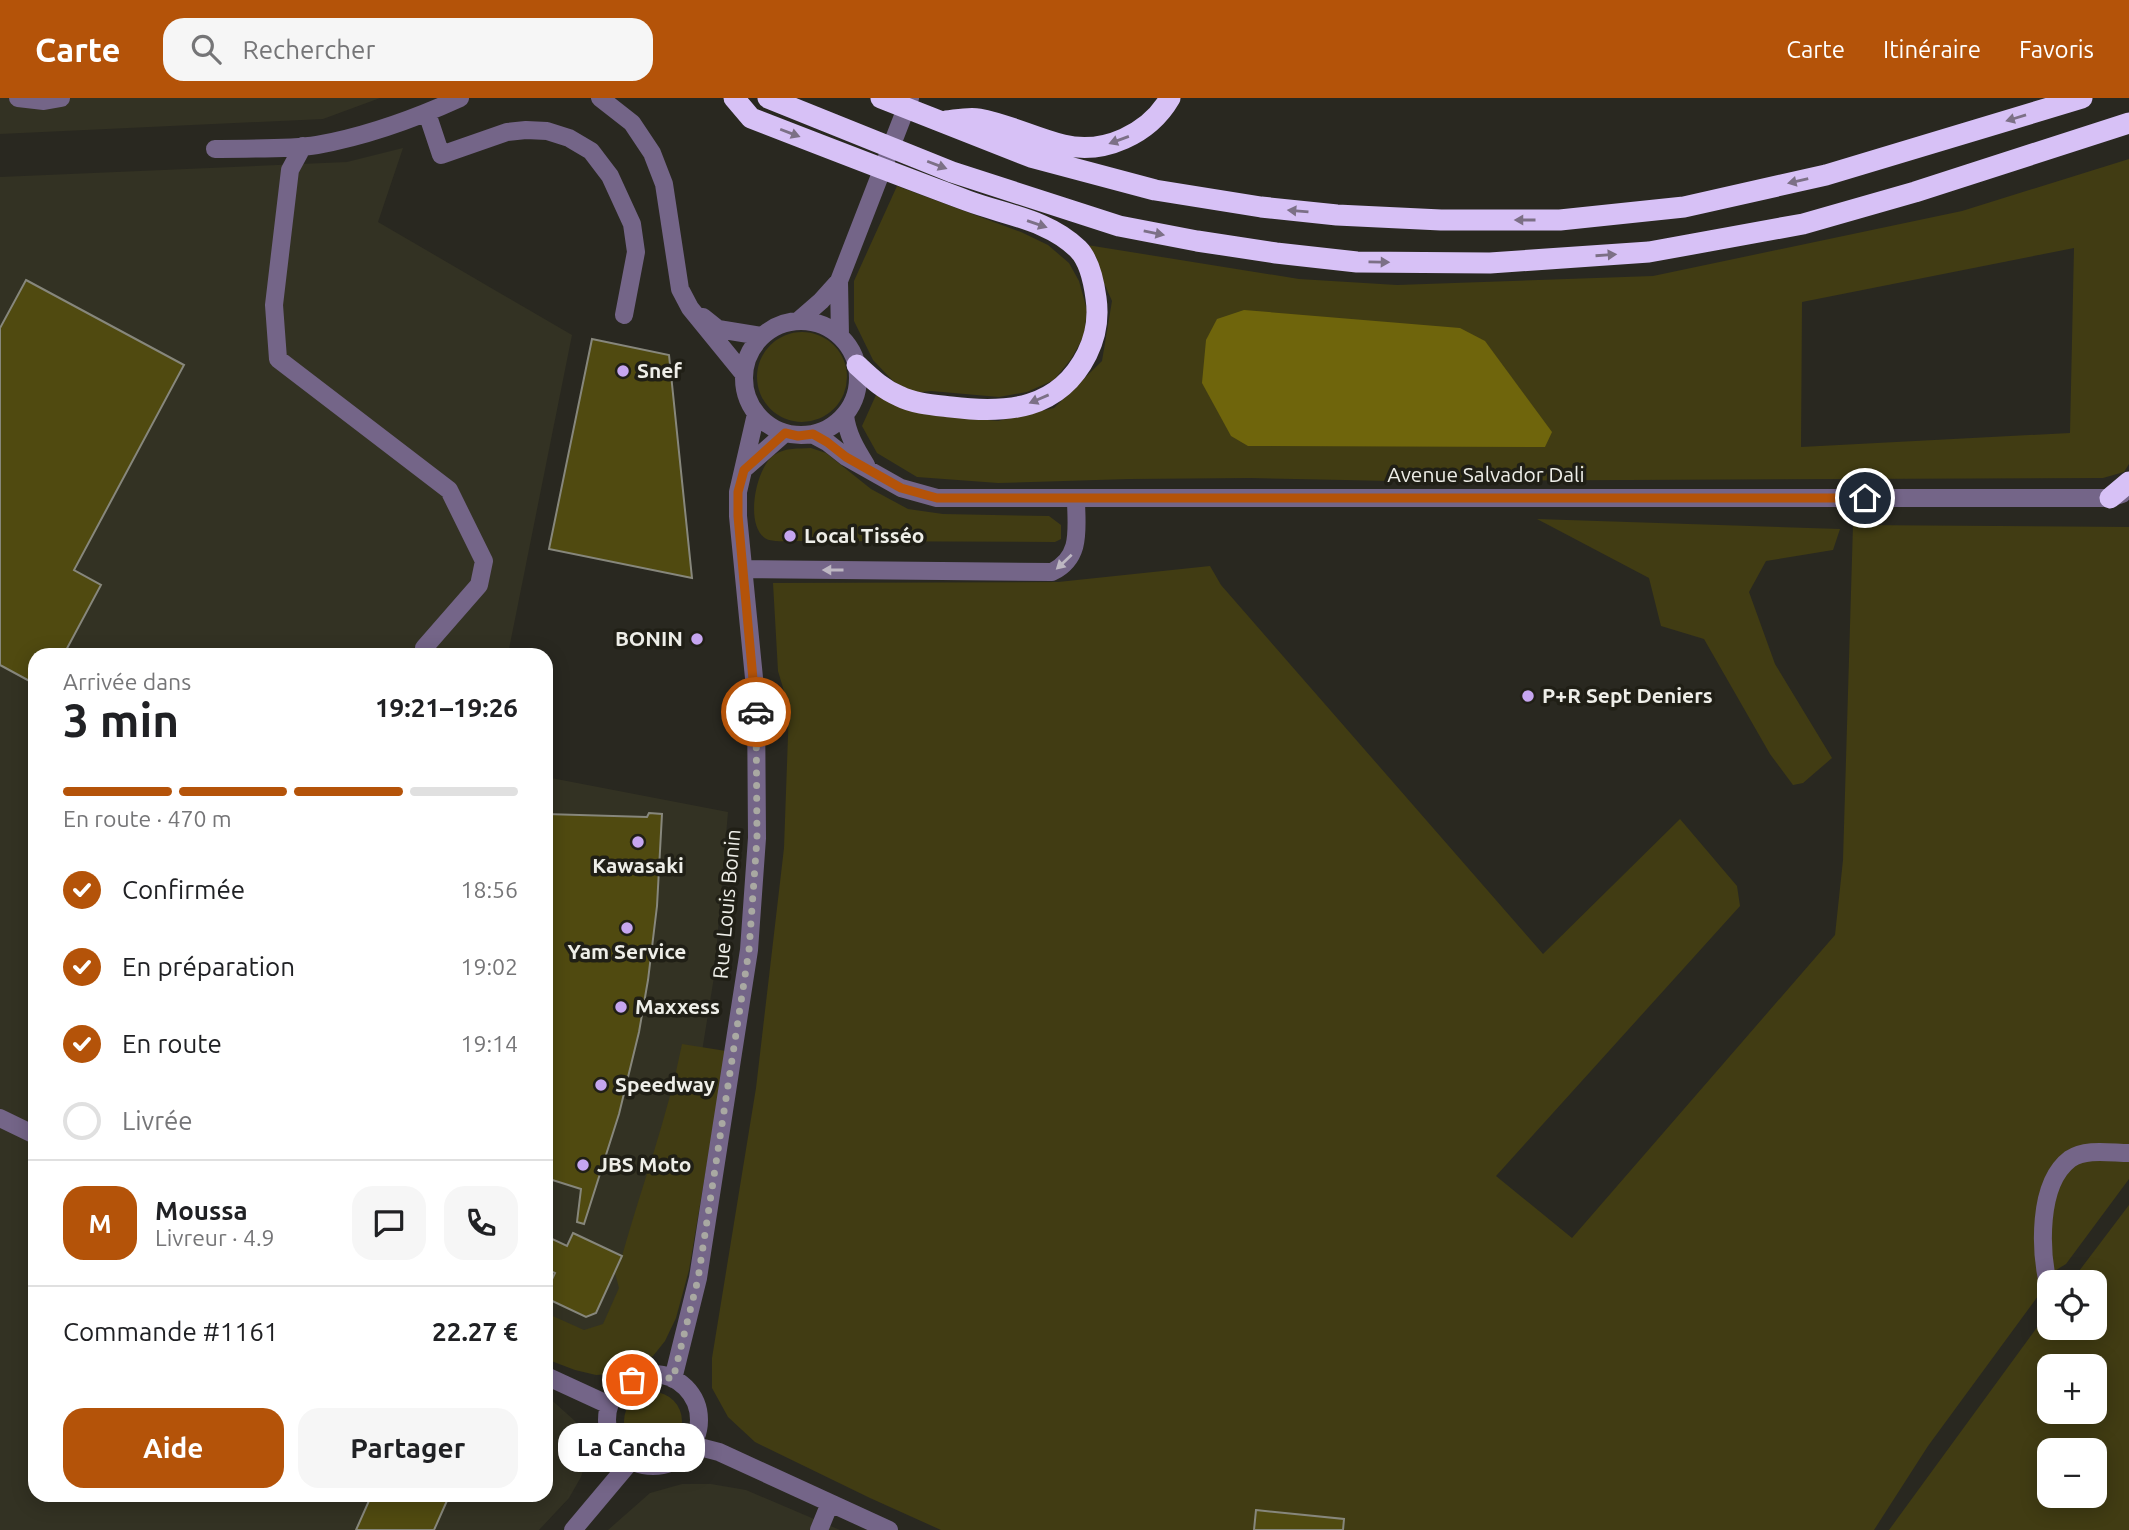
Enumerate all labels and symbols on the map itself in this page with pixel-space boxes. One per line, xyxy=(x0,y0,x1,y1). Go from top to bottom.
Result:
one-way arrow xyxy=(2005,113,2026,123)
one-way arrow xyxy=(779,128,800,139)
one-way arrow xyxy=(1108,135,1129,146)
one-way arrow xyxy=(926,160,947,171)
one-way arrow xyxy=(1787,176,1809,187)
one-way arrow xyxy=(1287,205,1309,216)
one-way arrow xyxy=(1514,214,1536,226)
one-way arrow xyxy=(1027,219,1048,230)
one-way arrow xyxy=(1143,227,1165,238)
one-way arrow xyxy=(1595,249,1617,260)
one-way arrow xyxy=(1368,256,1390,268)
place label: Snef xyxy=(637,358,682,382)
marker: Snef xyxy=(615,363,631,379)
one-way arrow xyxy=(1029,394,1050,405)
street label: Avenue Salvador Dali xyxy=(1387,462,1585,486)
pin xyxy=(1835,468,1895,528)
place label: Local Tisséo xyxy=(804,523,924,547)
marker: Local Tisséo xyxy=(782,528,798,544)
one-way arrow xyxy=(1056,553,1073,569)
one-way arrow xyxy=(821,564,843,575)
place label: BONIN xyxy=(615,626,683,650)
marker: BONIN xyxy=(689,631,705,647)
courier xyxy=(721,677,791,747)
place label: P+R Sept Deniers xyxy=(1542,683,1713,707)
marker: P+R Sept Deniers xyxy=(1520,688,1536,704)
street label: Rue Louis Bonin xyxy=(708,828,745,980)
marker: Kawasaki xyxy=(630,834,646,850)
place label: Kawasaki xyxy=(592,853,684,877)
marker: Yam Service xyxy=(619,920,635,936)
place label: Yam Service xyxy=(568,939,686,963)
place label: Maxxess xyxy=(635,994,720,1018)
marker: Maxxess xyxy=(613,999,629,1015)
place label: Speedway xyxy=(615,1072,715,1096)
marker: Speedway xyxy=(593,1077,609,1093)
place label: JBS Moto xyxy=(597,1152,691,1176)
marker: JBS Moto xyxy=(575,1157,591,1173)
pin xyxy=(602,1350,662,1410)
callout: La Cancha xyxy=(558,1422,706,1471)

